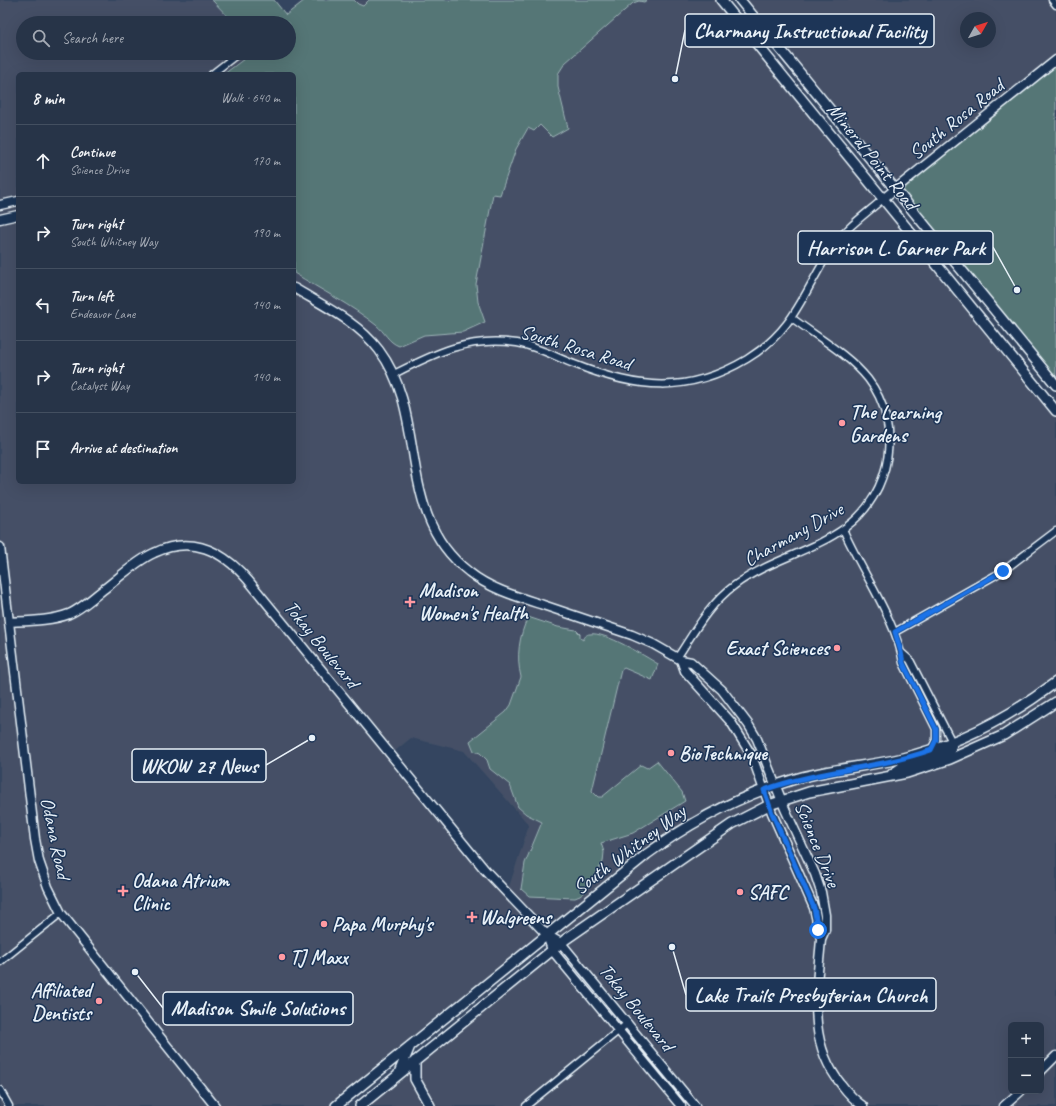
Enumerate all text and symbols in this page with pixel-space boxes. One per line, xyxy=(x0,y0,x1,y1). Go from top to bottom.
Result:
north arrow xyxy=(960,12,996,48)
callout: Charmany Instructional Facility xyxy=(685,14,934,47)
search box xyxy=(16,16,296,60)
text: Charmany Instructional Facility xyxy=(694,18,928,45)
icon: search xyxy=(30,27,52,49)
text: Search here xyxy=(62,29,123,48)
street label: South Rosa Road xyxy=(904,72,1011,165)
text: 8 min xyxy=(32,88,65,109)
text: Walk · 640 m xyxy=(221,90,280,106)
street label: Mineral Point Road xyxy=(822,98,926,218)
text: Continue xyxy=(70,143,115,162)
icon: ahead xyxy=(32,150,54,172)
text: 170 m xyxy=(252,153,280,169)
text: Science Drive xyxy=(70,162,129,178)
text: Turn right xyxy=(70,215,123,234)
icon: right xyxy=(32,222,54,244)
text: 190 m xyxy=(252,225,280,241)
callout: Harrison L. Garner Park xyxy=(798,231,993,264)
text: South Whitney Way xyxy=(70,234,158,250)
text: Harrison L. Garner Park xyxy=(807,235,987,261)
text: Turn left xyxy=(70,287,113,306)
icon: left xyxy=(32,294,54,316)
text: 140 m xyxy=(252,297,280,313)
text: Endeavor Lane xyxy=(70,306,135,322)
street label: South Rosa Road xyxy=(517,319,637,377)
text: Turn right xyxy=(70,359,123,378)
icon: right xyxy=(32,366,54,388)
text: 140 m xyxy=(252,369,280,385)
text: Catalyst Way xyxy=(70,378,129,394)
place label: The Learning Gardens xyxy=(850,400,943,448)
marker: The Learning Gardens xyxy=(837,418,847,428)
icon: arrive xyxy=(32,438,54,460)
text: Arrive at destination xyxy=(70,439,177,458)
street label: Charmany Drive xyxy=(739,496,849,572)
route end xyxy=(994,562,1012,580)
place label: Madison Women's Health xyxy=(419,578,530,626)
street label: Tokay Boulevard xyxy=(279,595,367,696)
marker: Madison Women's Health xyxy=(404,596,416,608)
place label: Exact Sciences xyxy=(726,636,831,661)
marker: Exact Sciences xyxy=(832,643,842,653)
place label: BioTechnique xyxy=(679,741,768,766)
marker: BioTechnique xyxy=(666,748,676,758)
callout: WKOW 27 News xyxy=(132,749,266,782)
text: WKOW 27 News xyxy=(140,753,261,779)
street label: Odana Road xyxy=(35,795,77,884)
street label: South Whitney Way xyxy=(568,798,692,900)
street label: Science Drive xyxy=(789,798,847,892)
place label: Odana Atrium Clinic xyxy=(132,868,231,916)
place label: SAFC xyxy=(748,880,791,905)
marker: Odana Atrium Clinic xyxy=(117,885,129,897)
marker: SAFC xyxy=(735,887,745,897)
place label: Walgreens xyxy=(480,905,553,930)
place label: Papa Murphy's xyxy=(332,912,434,938)
marker: Walgreens xyxy=(467,912,477,922)
marker: Papa Murphy's xyxy=(319,919,329,929)
route start xyxy=(809,921,827,939)
place label: TJ Maxx xyxy=(290,945,350,970)
marker: TJ Maxx xyxy=(277,952,287,962)
street label: Tokay Boulevard xyxy=(594,958,682,1059)
place label: Affiliated Dentists xyxy=(31,978,95,1026)
callout: Lake Trails Presbyterian Church xyxy=(686,978,936,1011)
text: Lake Trails Presbyterian Church xyxy=(694,982,929,1009)
callout: Madison Smile Solutions xyxy=(163,992,353,1025)
text: Madison Smile Solutions xyxy=(171,995,348,1021)
marker: Affiliated Dentists xyxy=(94,996,104,1006)
map controls xyxy=(1008,1022,1044,1094)
button: + xyxy=(1008,1022,1044,1058)
button: − xyxy=(1008,1058,1044,1094)

